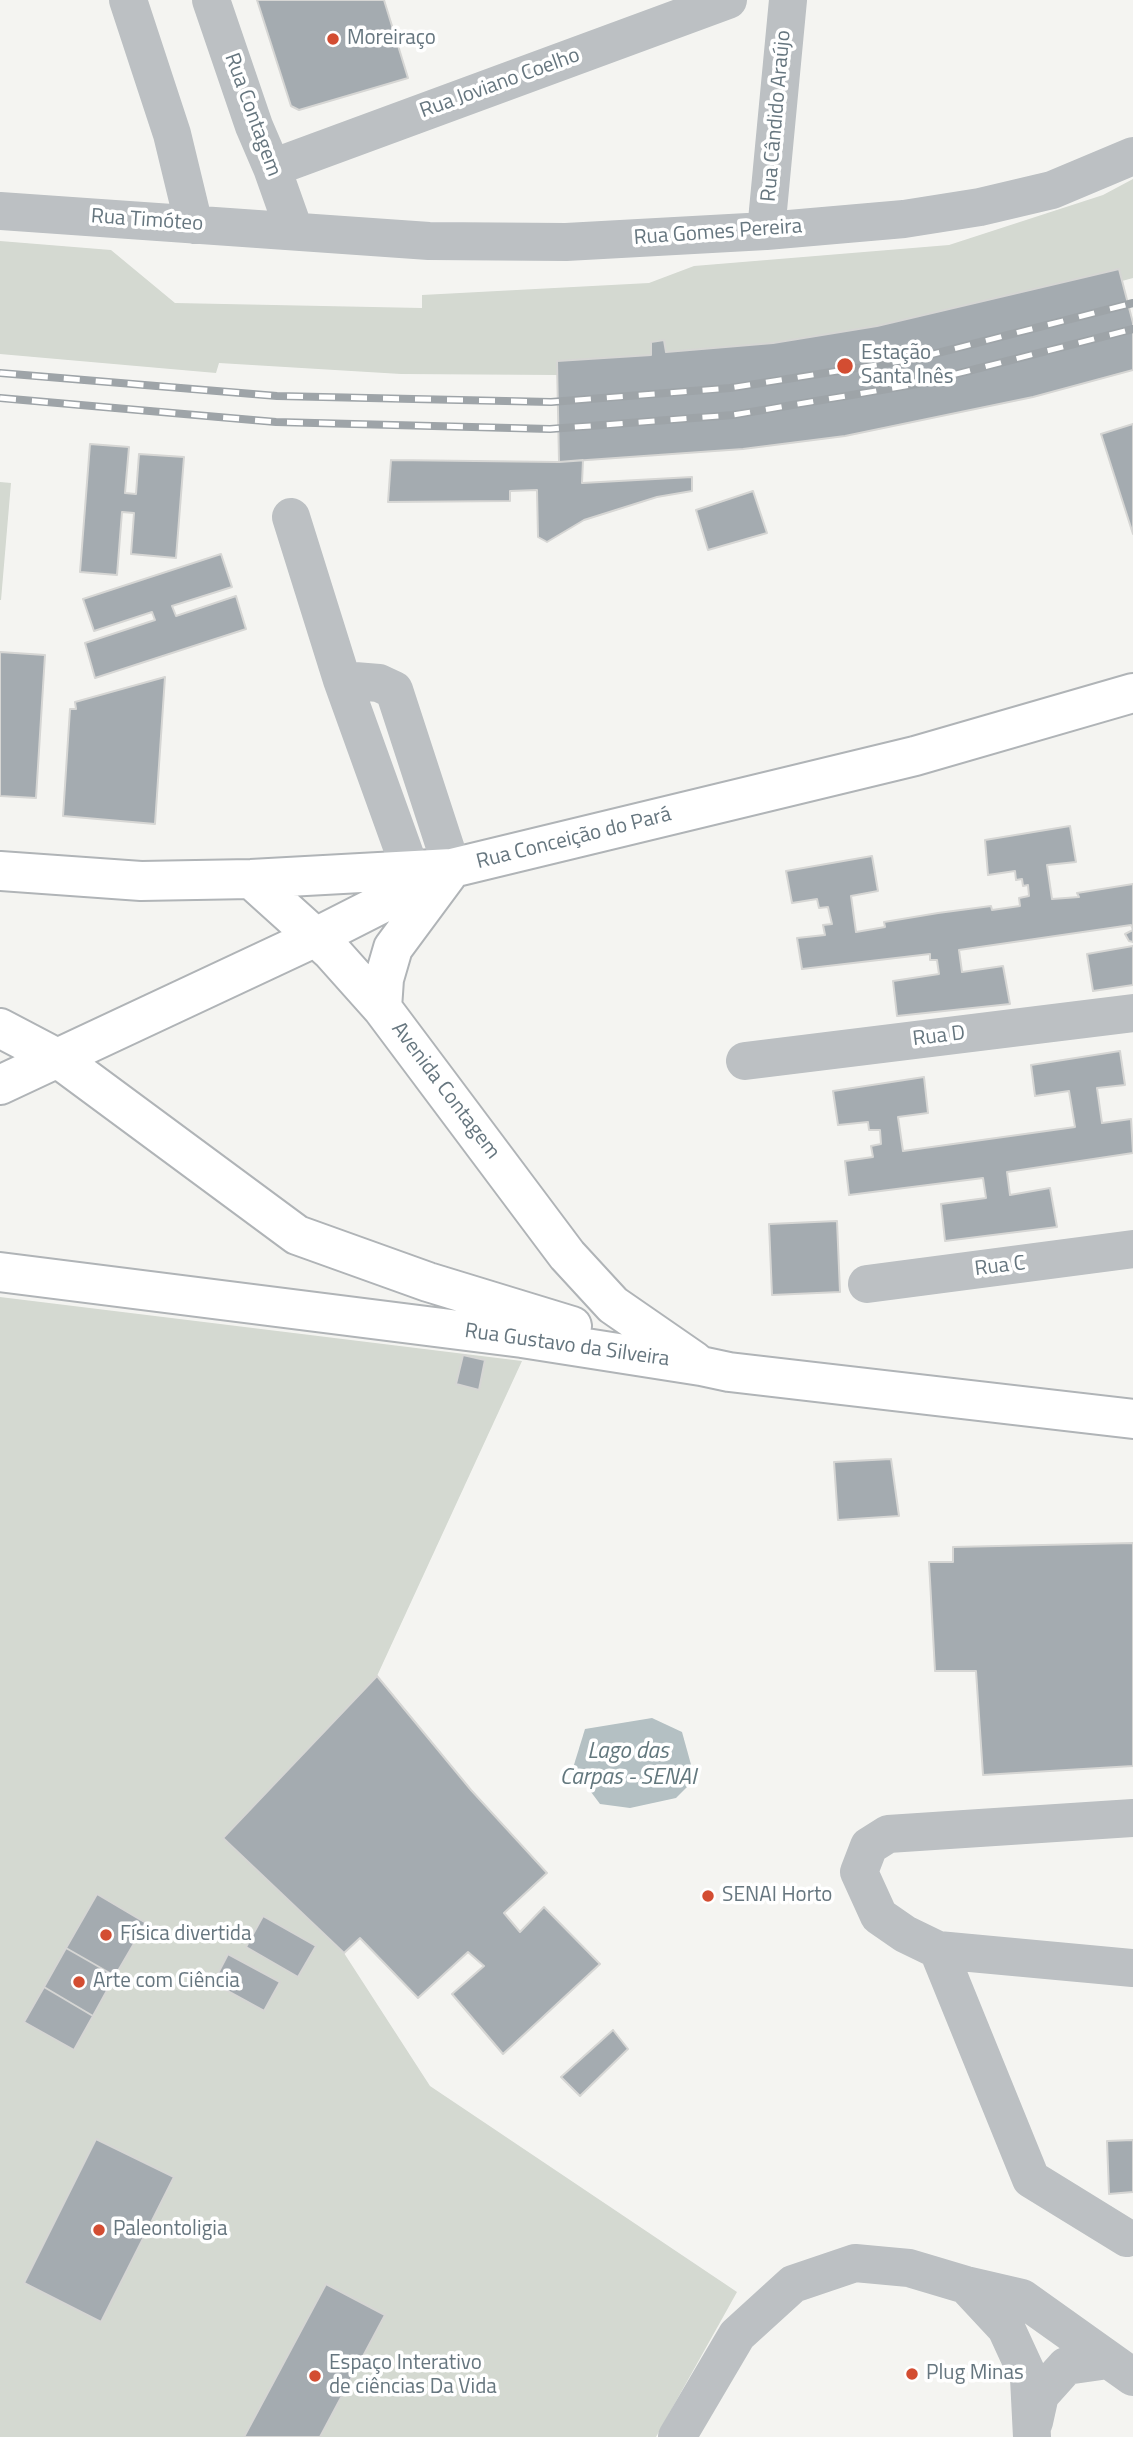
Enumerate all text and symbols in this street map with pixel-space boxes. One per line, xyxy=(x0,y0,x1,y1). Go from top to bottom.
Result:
place label: Moreiraço xyxy=(347,26,436,52)
street label: Rua Cândido Araújo xyxy=(757,29,797,203)
marker: Moreiraço xyxy=(325,31,341,47)
street label: Rua Joviano Coelho xyxy=(417,43,583,125)
street label: Rua Contagem xyxy=(218,50,286,180)
street label: Rua Timóteo xyxy=(90,205,204,237)
street label: Rua Gomes Pereira xyxy=(633,215,803,251)
place label: Estação Santa Inês xyxy=(861,341,953,391)
marker: Estação Santa Inês xyxy=(835,356,855,376)
street label: Rua Conceição do Pará xyxy=(474,803,674,875)
street label: Avenida Contagem xyxy=(385,1017,505,1165)
street label: Rua D xyxy=(911,1021,967,1053)
street label: Rua C xyxy=(973,1251,1027,1283)
street label: Rua Gustavo da Silveira xyxy=(463,1319,671,1373)
water label: Lago das Carpas - SENAI xyxy=(560,1738,696,1792)
place label: SENAI Horto xyxy=(722,1883,832,1909)
marker: SENAI Horto xyxy=(700,1888,716,1904)
place label: Física divertida xyxy=(120,1922,251,1948)
marker: Física divertida xyxy=(98,1927,114,1943)
place label: Arte com Ciência xyxy=(93,1969,240,1995)
marker: Arte com Ciência xyxy=(71,1974,87,1990)
place label: Paleontoligia xyxy=(113,2217,227,2243)
marker: Paleontoligia xyxy=(91,2222,107,2238)
place label: Espaço Interativo de ciências Da Vida xyxy=(329,2351,497,2401)
place label: Plug Minas xyxy=(926,2361,1024,2387)
marker: Plug Minas xyxy=(904,2366,920,2382)
marker: Espaço Interativo de ciências Da Vida xyxy=(307,2368,323,2384)

